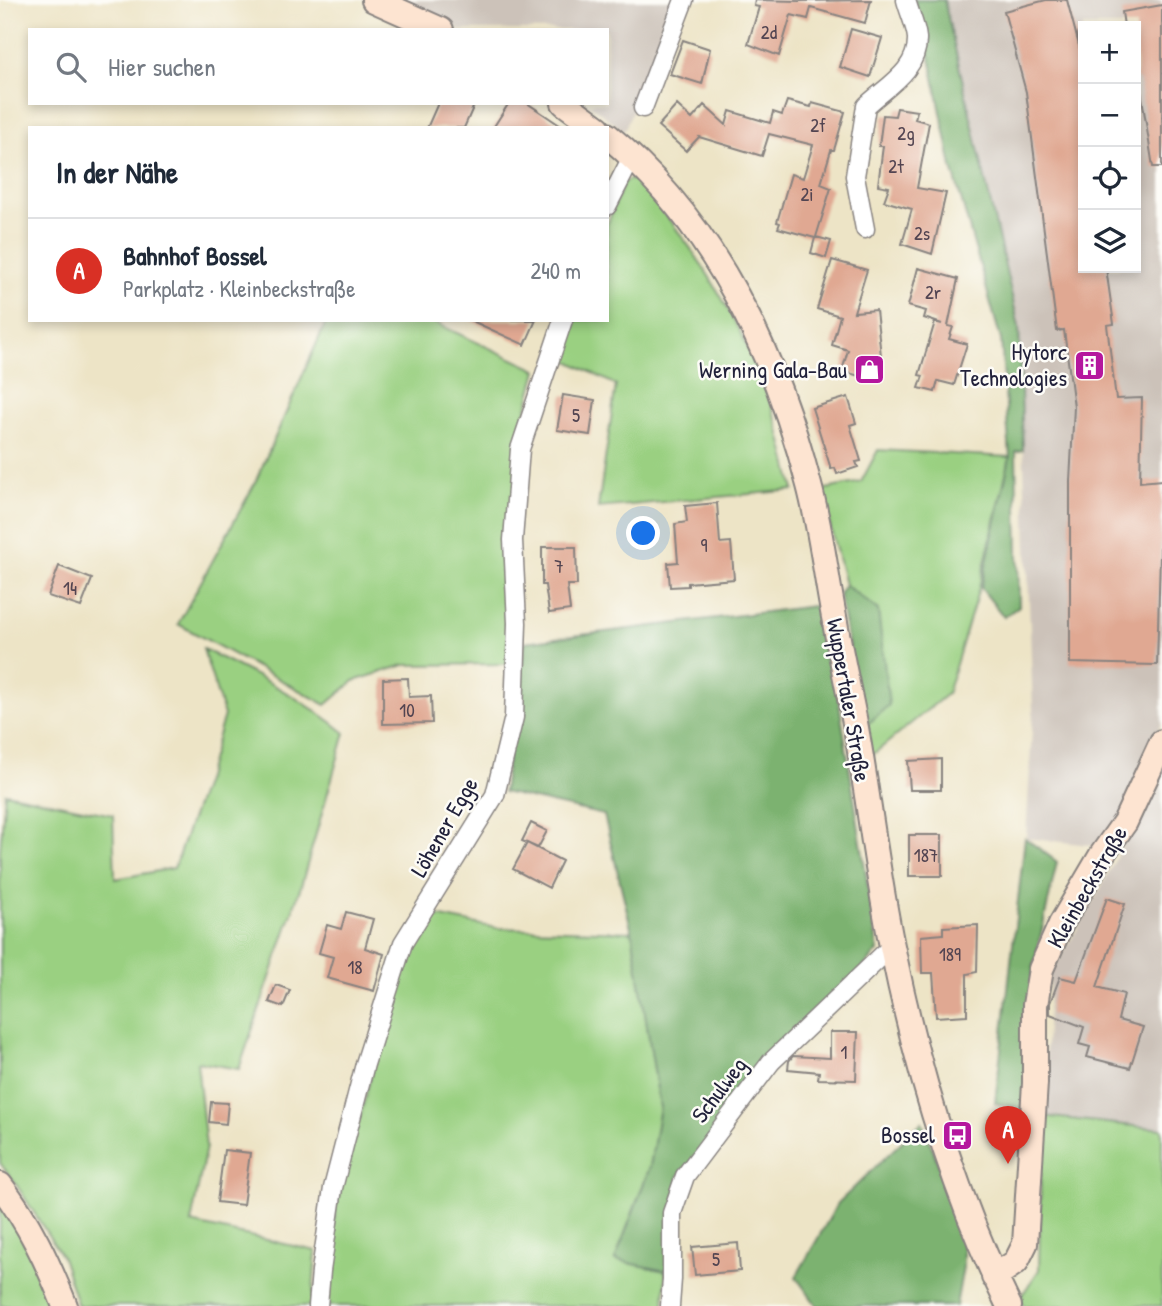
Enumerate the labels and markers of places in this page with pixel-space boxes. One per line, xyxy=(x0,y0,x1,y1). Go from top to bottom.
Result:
place label: Hytorc Technologies xyxy=(960,336,1067,393)
building icon: Hytorc Technologies xyxy=(1073,348,1107,382)
shop icon: Werning Gala-Bau xyxy=(853,353,887,387)
place label: Werning Gala-Bau xyxy=(699,354,847,385)
pin: A xyxy=(985,1106,1031,1164)
bus stop icon: Bossel xyxy=(941,1118,975,1152)
place label: Bossel xyxy=(881,1119,936,1150)

